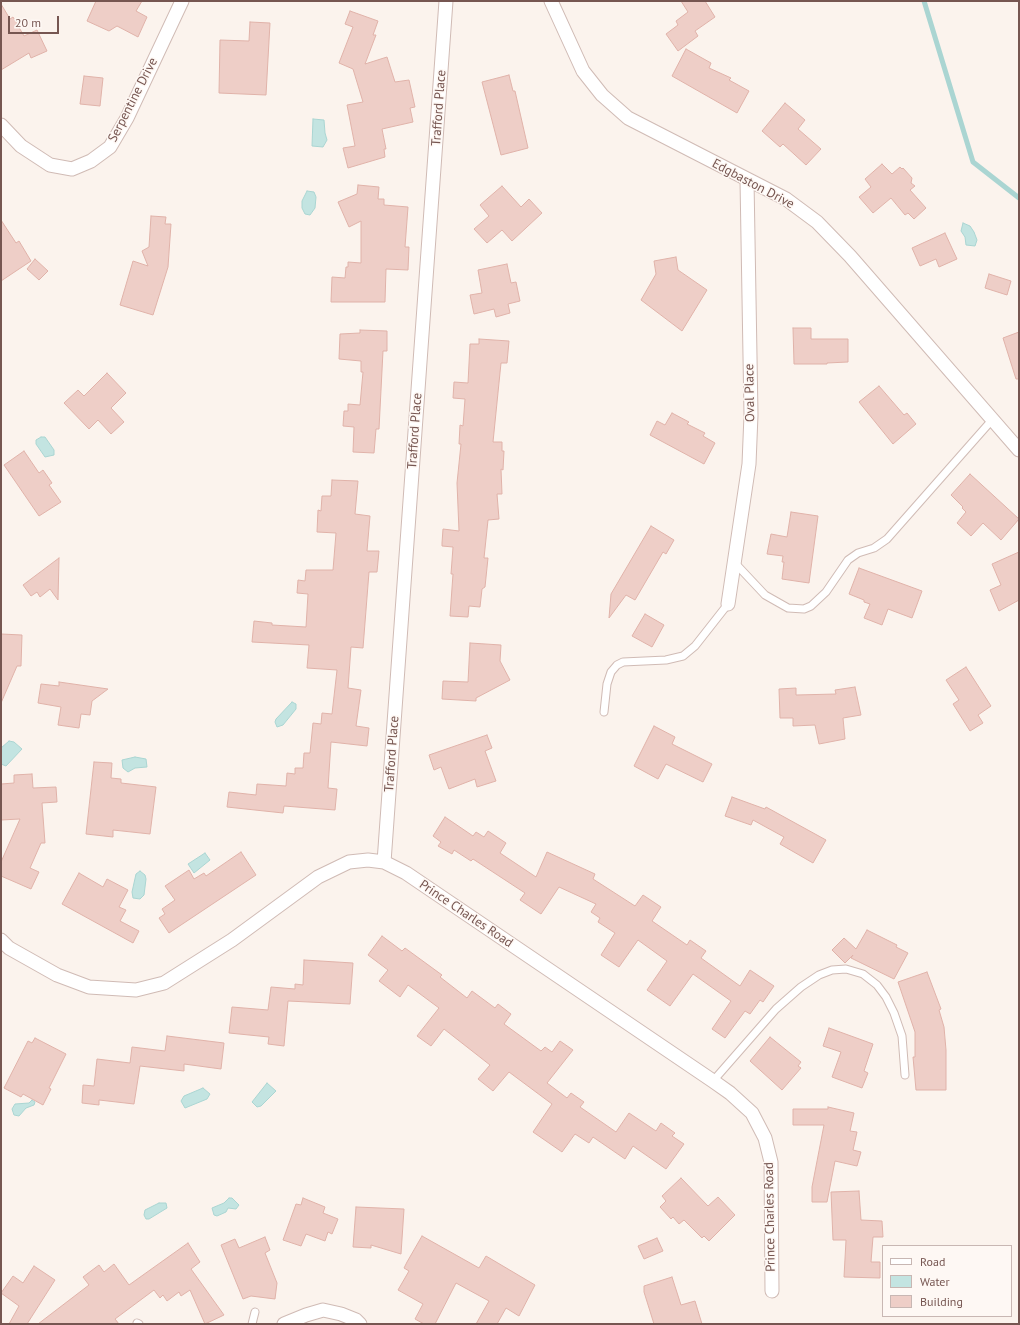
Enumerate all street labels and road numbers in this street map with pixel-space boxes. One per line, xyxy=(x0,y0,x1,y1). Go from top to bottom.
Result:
street label: Serpentine Drive xyxy=(105,55,161,145)
street label: Trafford Place xyxy=(429,69,449,147)
street label: Edgbaston Drive xyxy=(709,156,797,212)
street label: Oval Place xyxy=(742,364,758,422)
street label: Trafford Place xyxy=(405,392,425,470)
street label: Trafford Place xyxy=(382,715,402,793)
street label: Prince Charles Road xyxy=(416,877,516,951)
street label: Prince Charles Road xyxy=(761,1162,779,1272)

